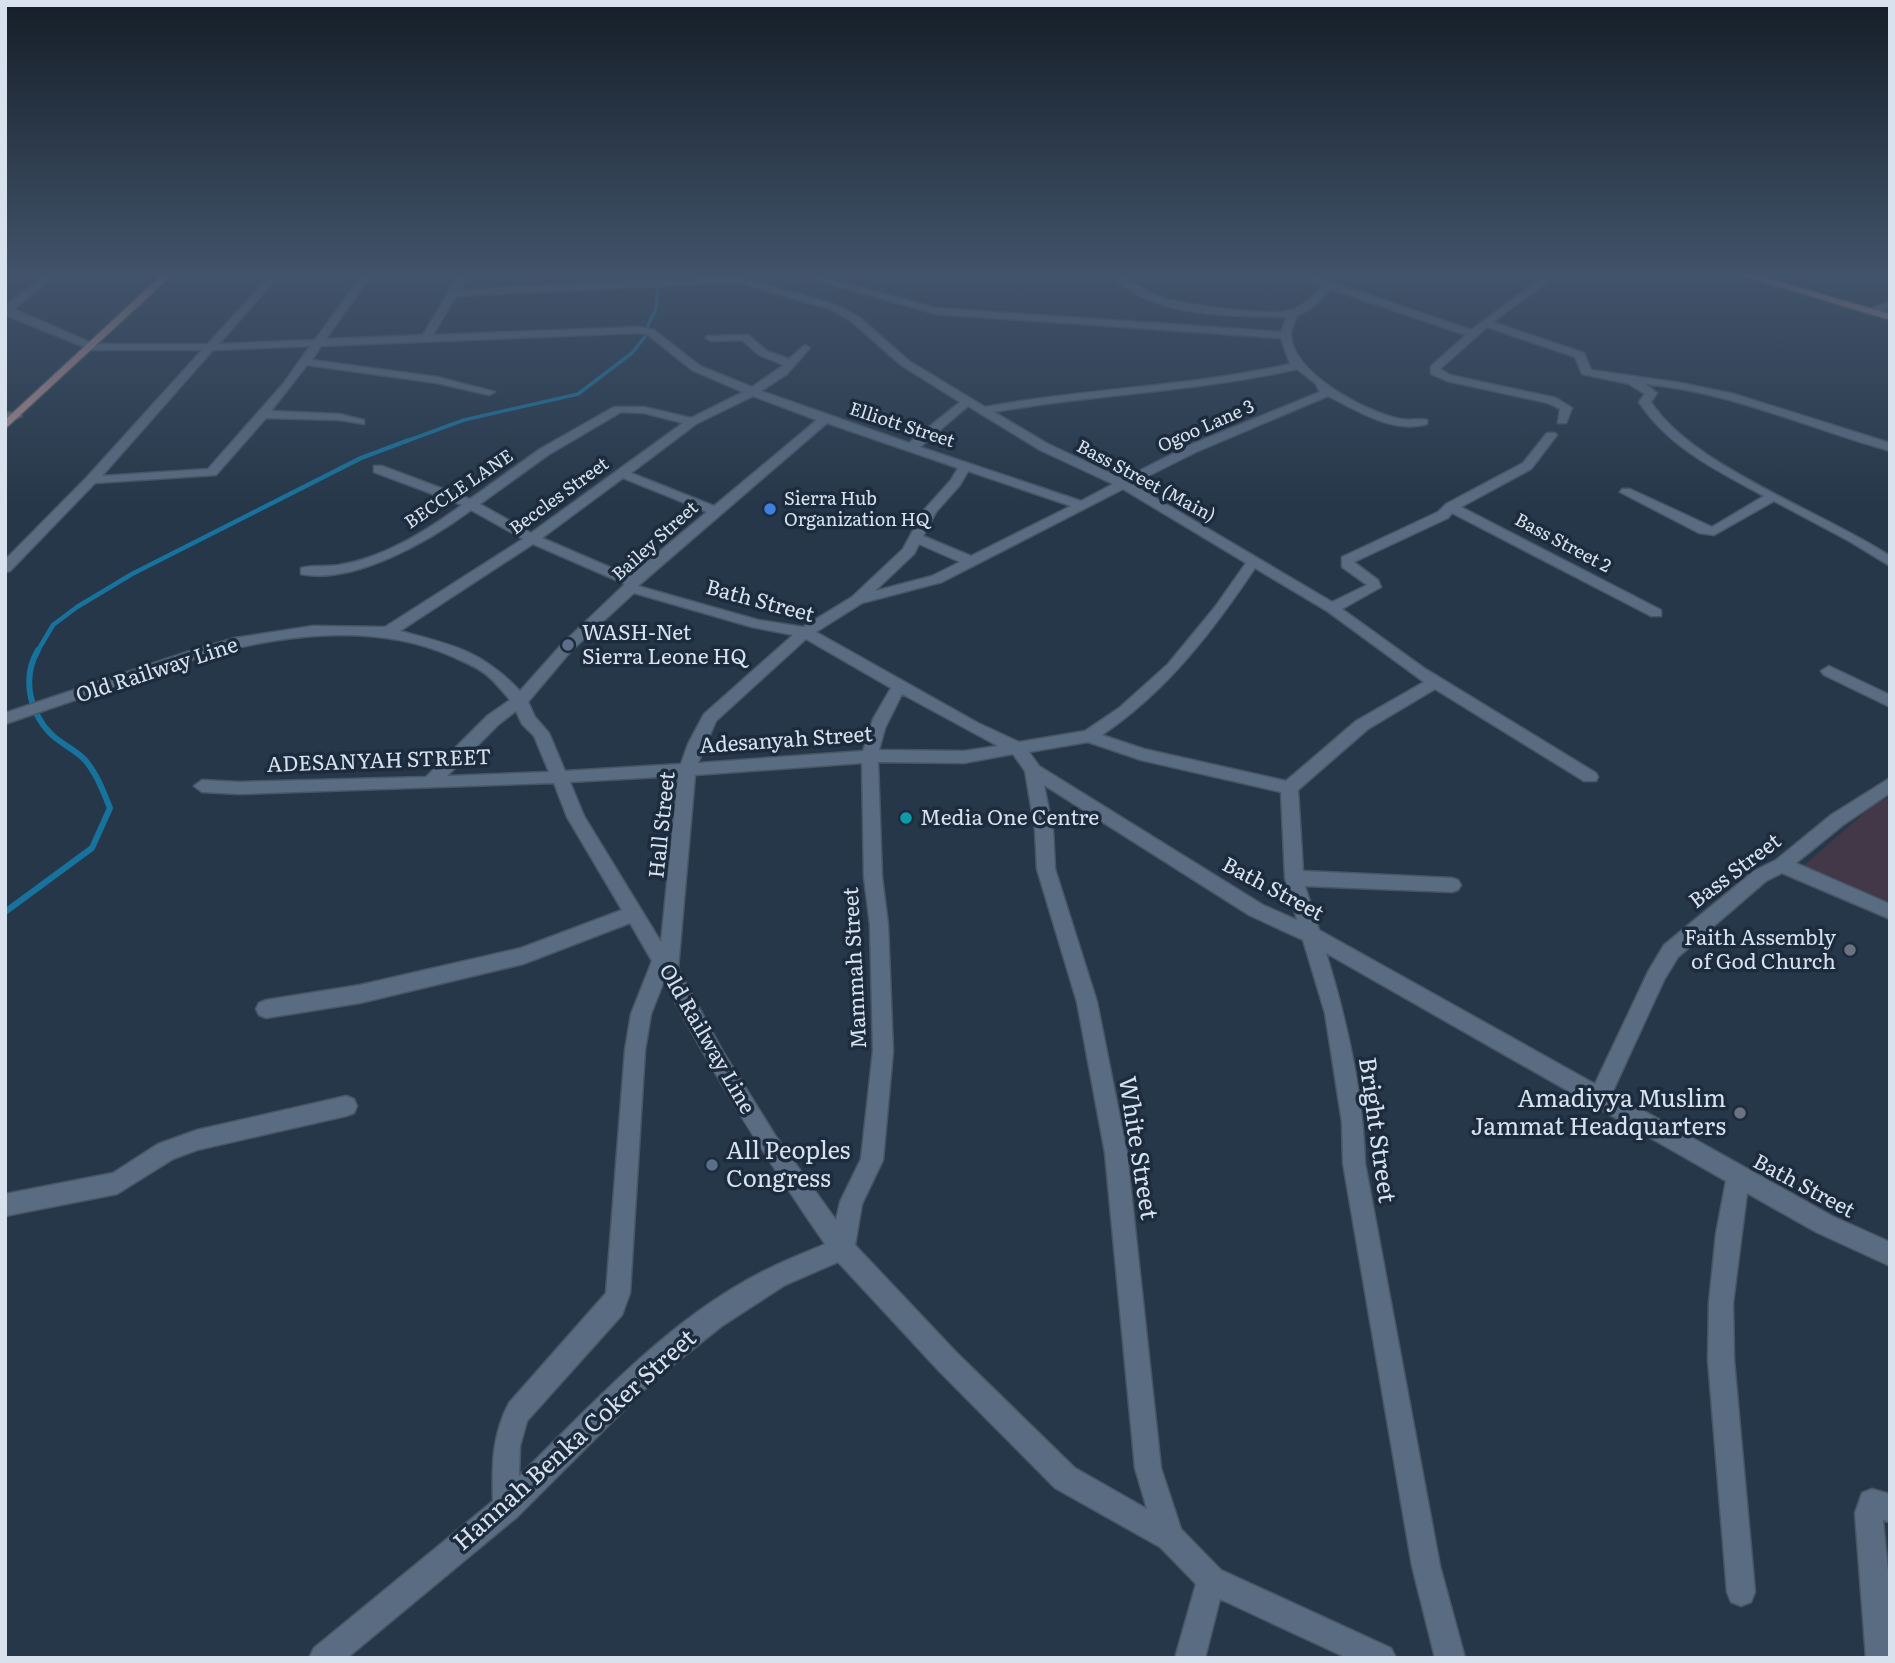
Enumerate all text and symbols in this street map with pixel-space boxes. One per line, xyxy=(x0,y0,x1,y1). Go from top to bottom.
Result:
street label: Ogoo Lane 3 xyxy=(1153,391,1258,458)
street label: Elliott Street xyxy=(846,394,959,454)
street label: Bass Street (Main) xyxy=(1073,432,1221,528)
street label: BECCLE LANE xyxy=(398,441,518,534)
street label: Beccles Street xyxy=(503,449,614,540)
place label: Sierra Hub Organization HQ xyxy=(784,484,932,532)
street label: Bailey Street xyxy=(605,493,704,586)
marker: Sierra Hub Organization HQ xyxy=(762,501,778,517)
street label: Bass Street 2 xyxy=(1511,505,1617,578)
street label: Bath Street xyxy=(703,569,819,628)
place label: WASH-Net Sierra Leone HQ xyxy=(582,615,749,670)
street label: Old Railway Line xyxy=(71,627,241,708)
marker: WASH-Net Sierra Leone HQ xyxy=(560,637,576,653)
street label: Adesanyah Street xyxy=(698,716,874,759)
street label: ADESANYAH STREET xyxy=(266,739,492,778)
street label: Hall Street xyxy=(638,769,681,880)
place label: Media One Centre xyxy=(920,800,1099,831)
marker: Media One Centre xyxy=(898,810,914,826)
street label: Bass Street xyxy=(1681,824,1786,914)
street label: Bath Street xyxy=(1218,847,1331,927)
street label: Mammah Street xyxy=(833,886,872,1050)
place label: Faith Assembly of God Church xyxy=(1684,920,1837,975)
marker: Faith Assembly of God Church xyxy=(1842,942,1858,958)
street label: Old Railway Line xyxy=(654,957,765,1119)
street label: Bright Street xyxy=(1352,1055,1407,1205)
street label: White Street xyxy=(1112,1073,1169,1222)
place label: Amadiyya Muslim Jammat Headquarters xyxy=(1471,1079,1726,1142)
marker: Amadiyya Muslim Jammat Headquarters xyxy=(1732,1105,1748,1121)
place label: All Peoples Congress xyxy=(726,1131,851,1194)
street label: Bath Street xyxy=(1749,1144,1862,1224)
marker: All Peoples Congress xyxy=(704,1157,720,1173)
street label: Hannah Benka Coker Street xyxy=(444,1319,703,1557)

